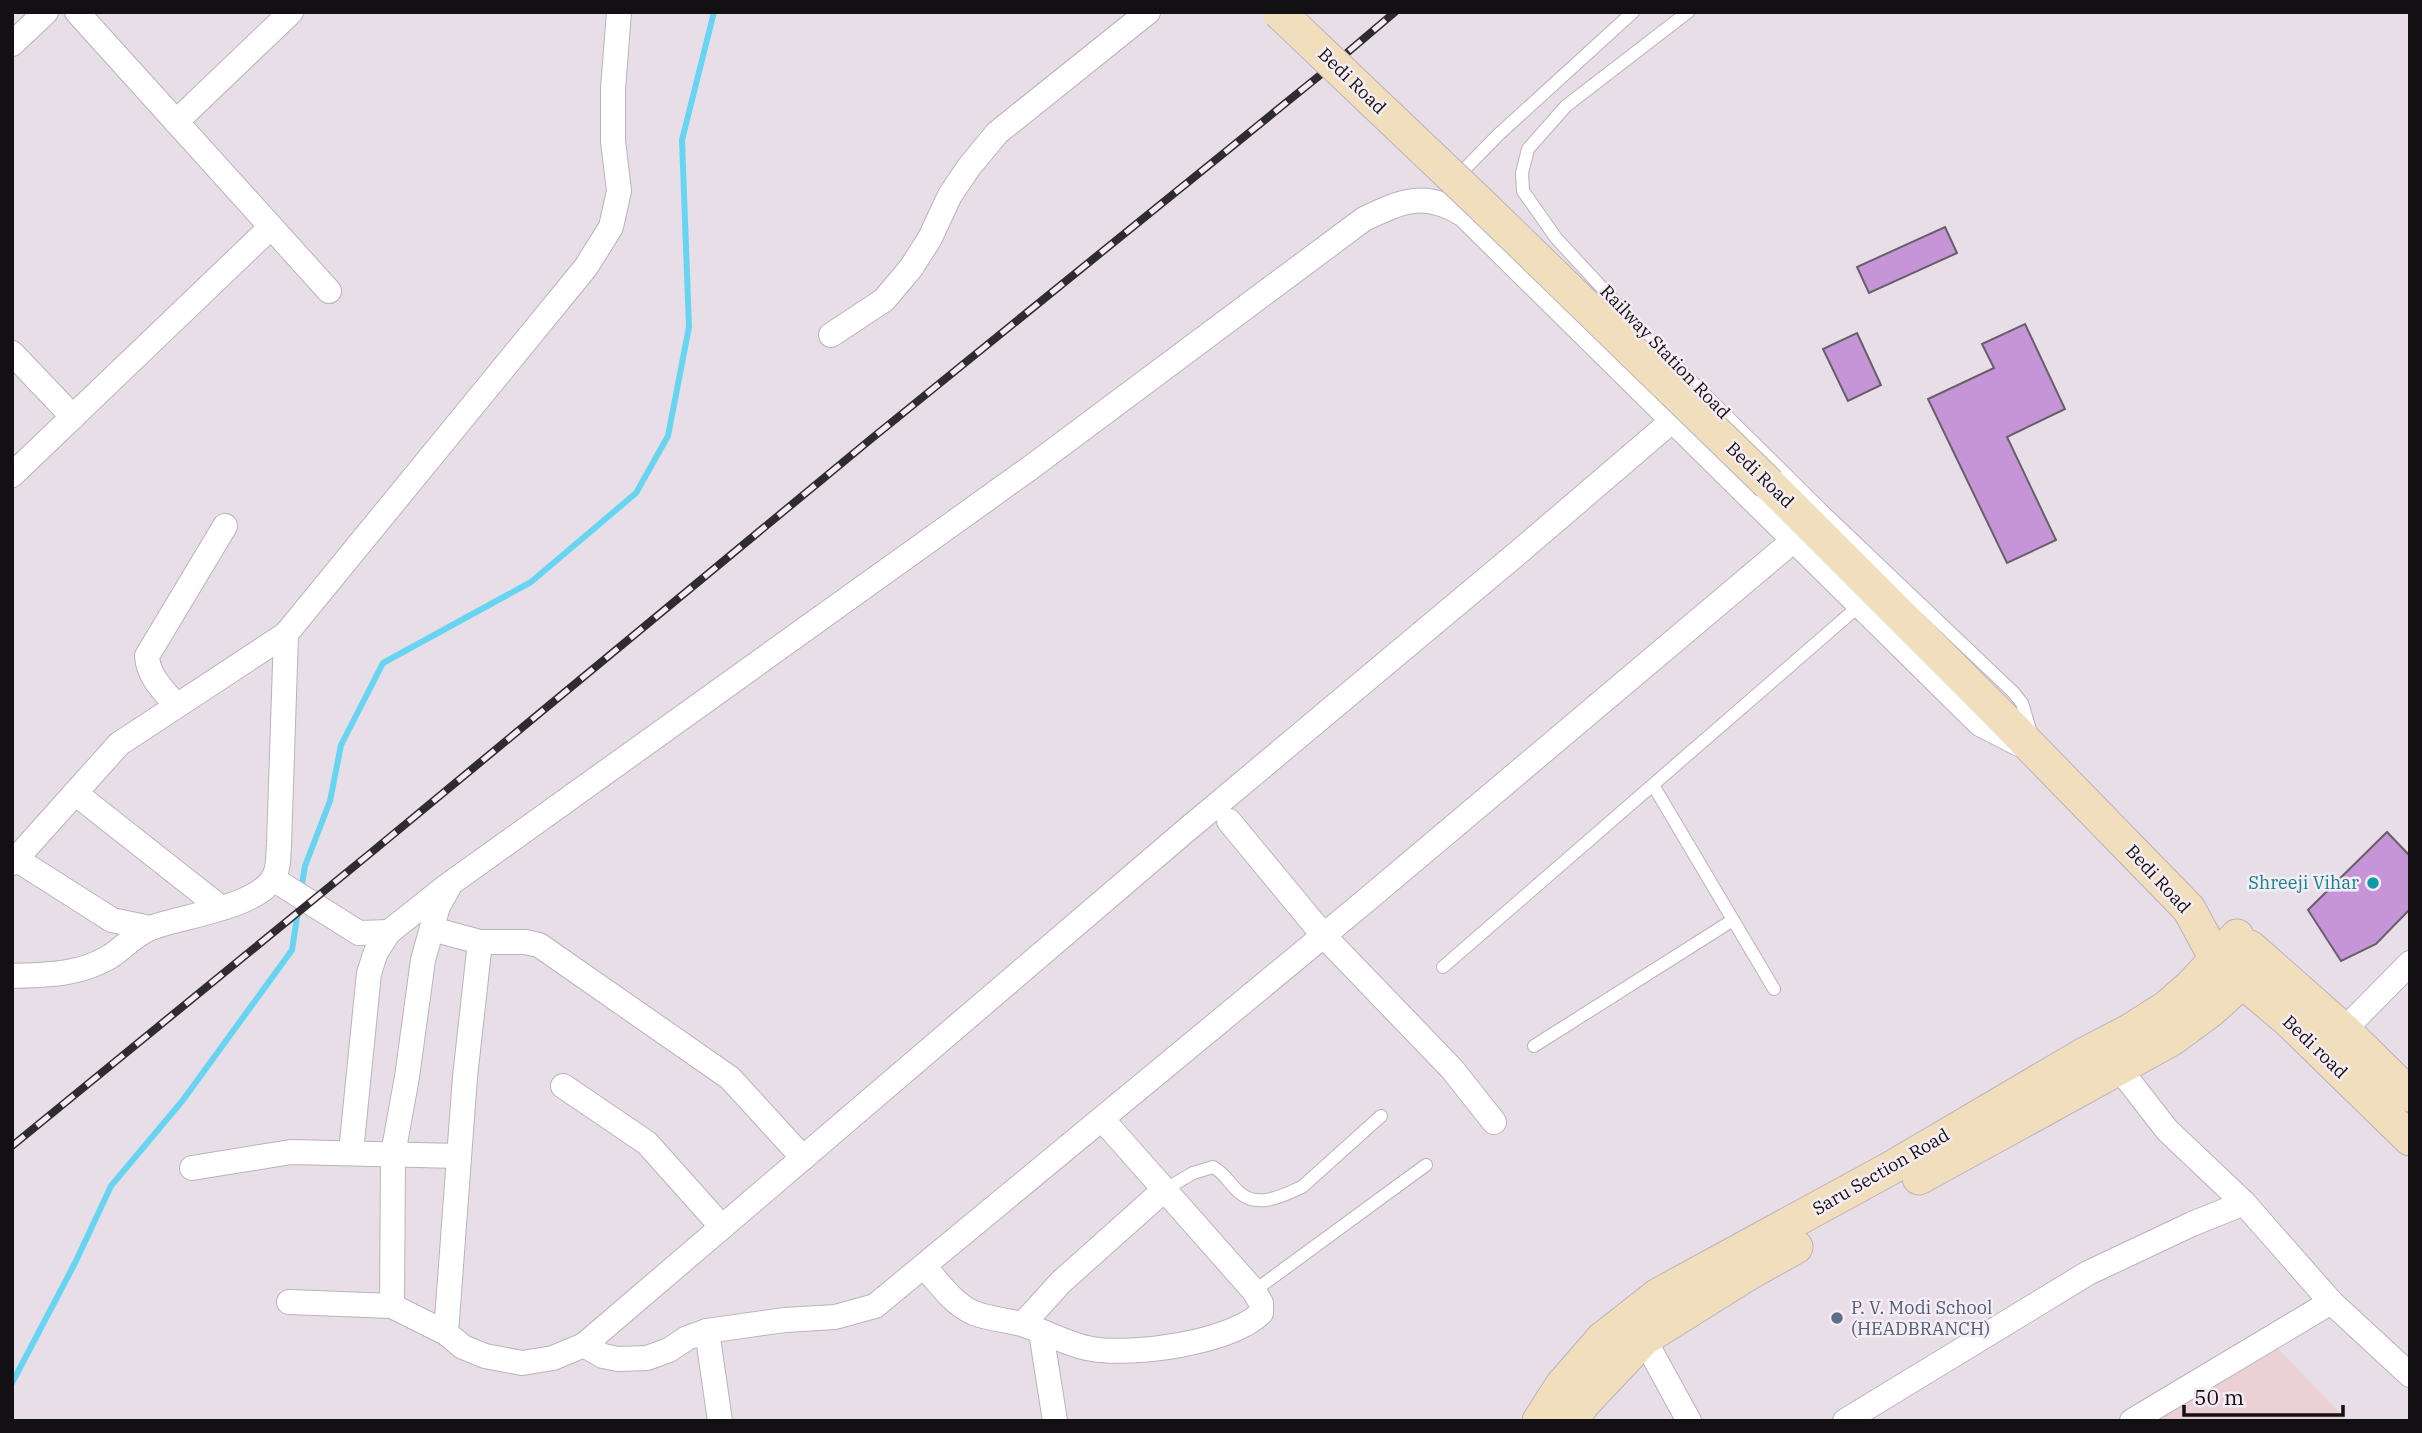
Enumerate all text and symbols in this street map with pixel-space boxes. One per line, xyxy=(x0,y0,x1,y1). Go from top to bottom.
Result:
street label: Bedi Road xyxy=(1314,43,1391,119)
street label: Railway Station Road xyxy=(1595,280,1735,424)
street label: Bedi Road xyxy=(1722,437,1799,513)
street label: Bedi Road xyxy=(2121,840,2196,918)
place label: Shreeji Vihar xyxy=(2248,871,2359,894)
marker: Shreeji Vihar xyxy=(2365,875,2381,891)
street label: Bedi road xyxy=(2278,1010,2353,1083)
street label: Saru Section Road xyxy=(1808,1123,1953,1220)
place label: P. V. Modi School (HEADBRANCH) xyxy=(1851,1296,1992,1340)
marker: P. V. Modi School (HEADBRANCH) xyxy=(1829,1310,1845,1326)
scale bar xyxy=(2184,1374,2343,1418)
text: 50 m xyxy=(2194,1383,2244,1411)

